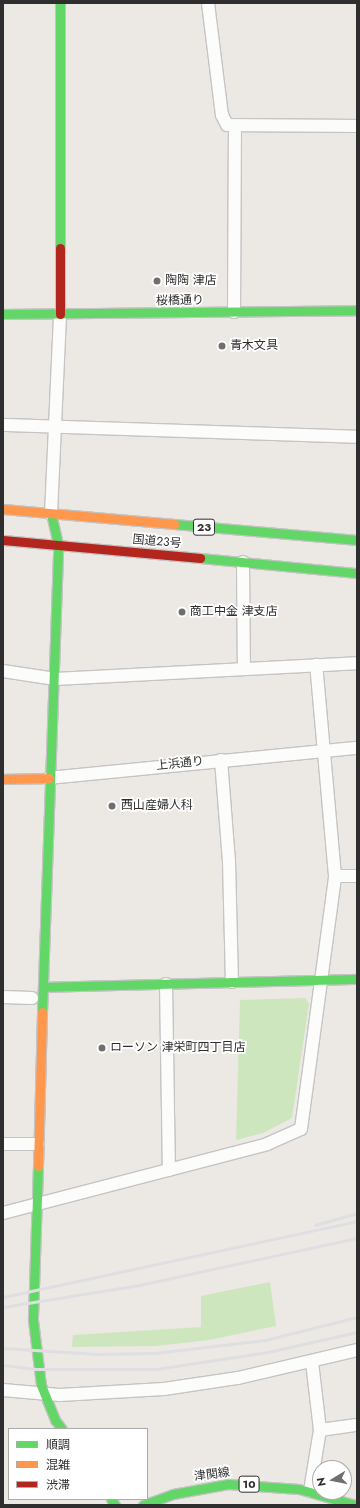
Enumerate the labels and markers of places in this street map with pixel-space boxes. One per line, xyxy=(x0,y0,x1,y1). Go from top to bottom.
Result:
place label: 陶陶 津店 xyxy=(165,274,217,288)
marker: 陶陶 津店 xyxy=(152,276,162,286)
place label: 青木文具 xyxy=(230,339,278,353)
marker: 青木文具 xyxy=(217,341,227,351)
place label: 商工中金 津支店 xyxy=(190,605,278,619)
marker: 商工中金 津支店 xyxy=(177,607,187,617)
place label: 西山産婦人科 xyxy=(121,799,193,813)
marker: 西山産婦人科 xyxy=(106,800,118,812)
place label: ローソン 津栄町四丁目店 xyxy=(110,1041,246,1055)
marker: ローソン 津栄町四丁目店 xyxy=(97,1043,107,1053)

